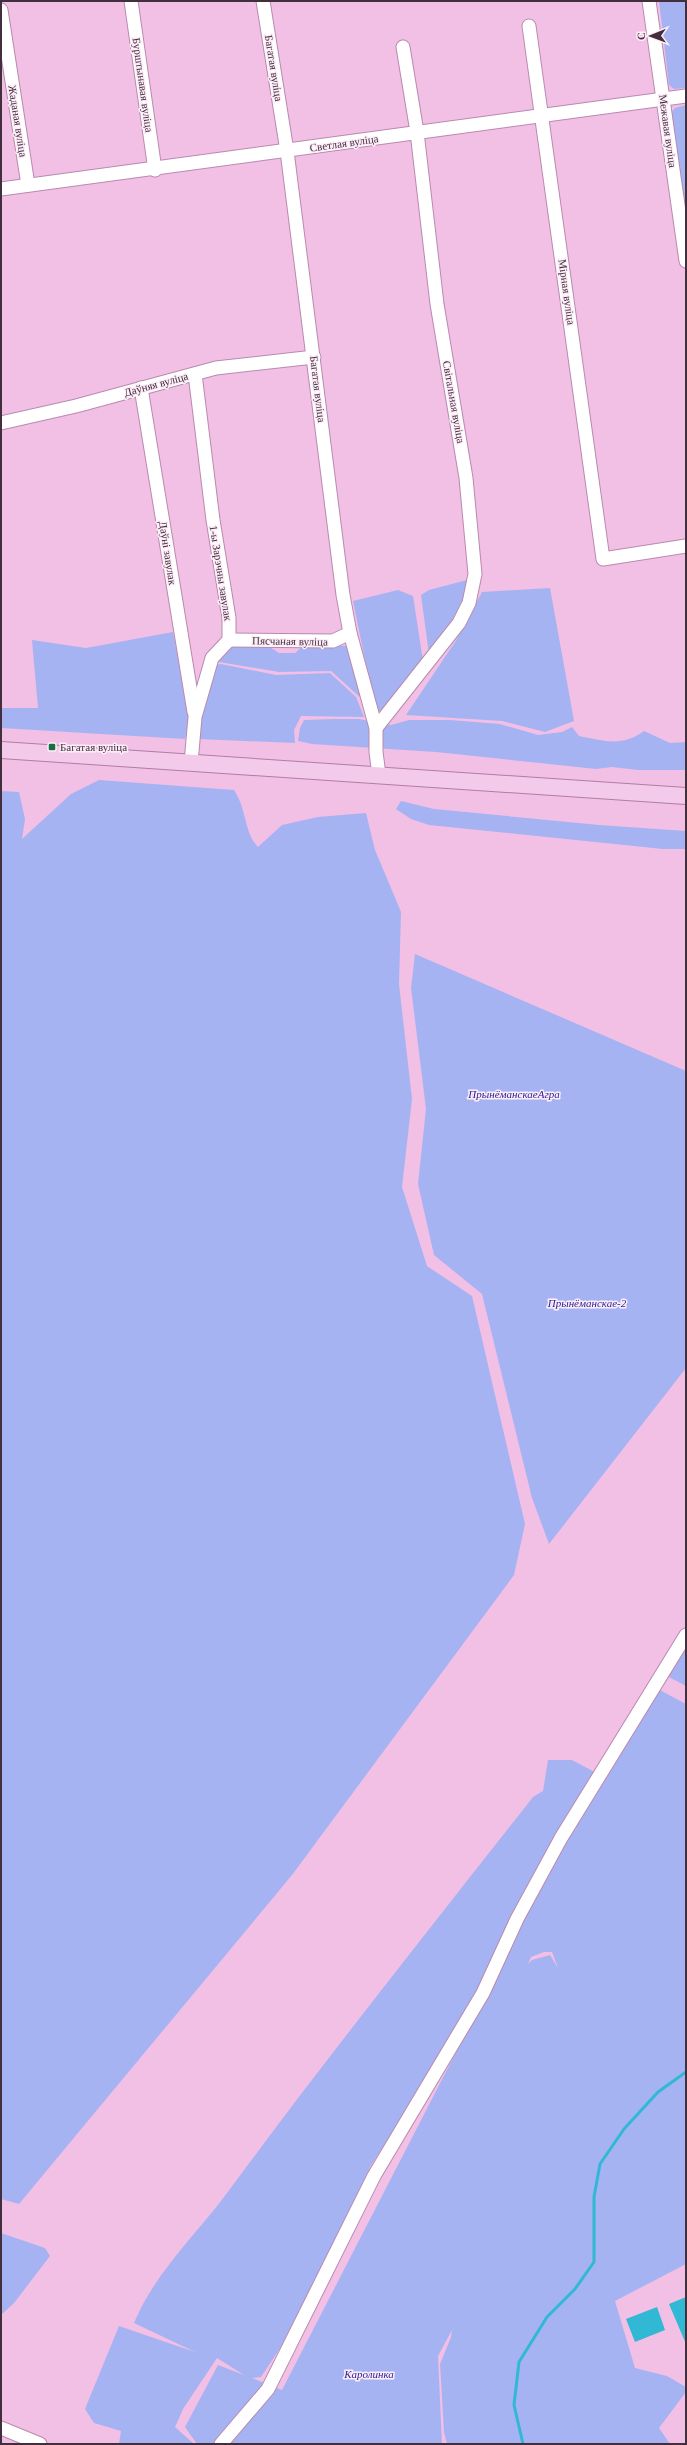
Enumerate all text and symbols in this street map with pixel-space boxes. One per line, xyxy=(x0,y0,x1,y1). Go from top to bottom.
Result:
north arrow xyxy=(631,16,671,56)
text: С xyxy=(635,32,647,40)
street label: Багатая вуліца xyxy=(263,34,285,102)
street label: Бурштынавая вуліца xyxy=(130,37,156,133)
street label: Жаданая вуліца xyxy=(6,84,30,158)
street label: Межавая вуліца xyxy=(657,94,679,169)
street label: Светлая вуліца xyxy=(309,132,379,154)
street label: Мірная вуліца xyxy=(556,258,578,326)
street label: Багатая вуліца xyxy=(308,355,328,423)
street label: Світальная вуліца xyxy=(441,360,467,444)
street label: Даўняя вуліца xyxy=(123,370,189,398)
street label: Даўні завулак xyxy=(157,520,179,586)
street label: 1-ы Зарэчны завулак xyxy=(208,524,235,622)
street label: Пясчаная вуліца xyxy=(252,634,328,648)
place label: Багатая вуліца xyxy=(60,741,127,753)
marker: Багатая вуліца xyxy=(47,742,57,752)
park label: ПрынёманскаеАгра xyxy=(467,1088,560,1100)
park label: Прынёманскае-2 xyxy=(547,1297,627,1309)
park label: Каролинка xyxy=(343,2368,394,2380)

